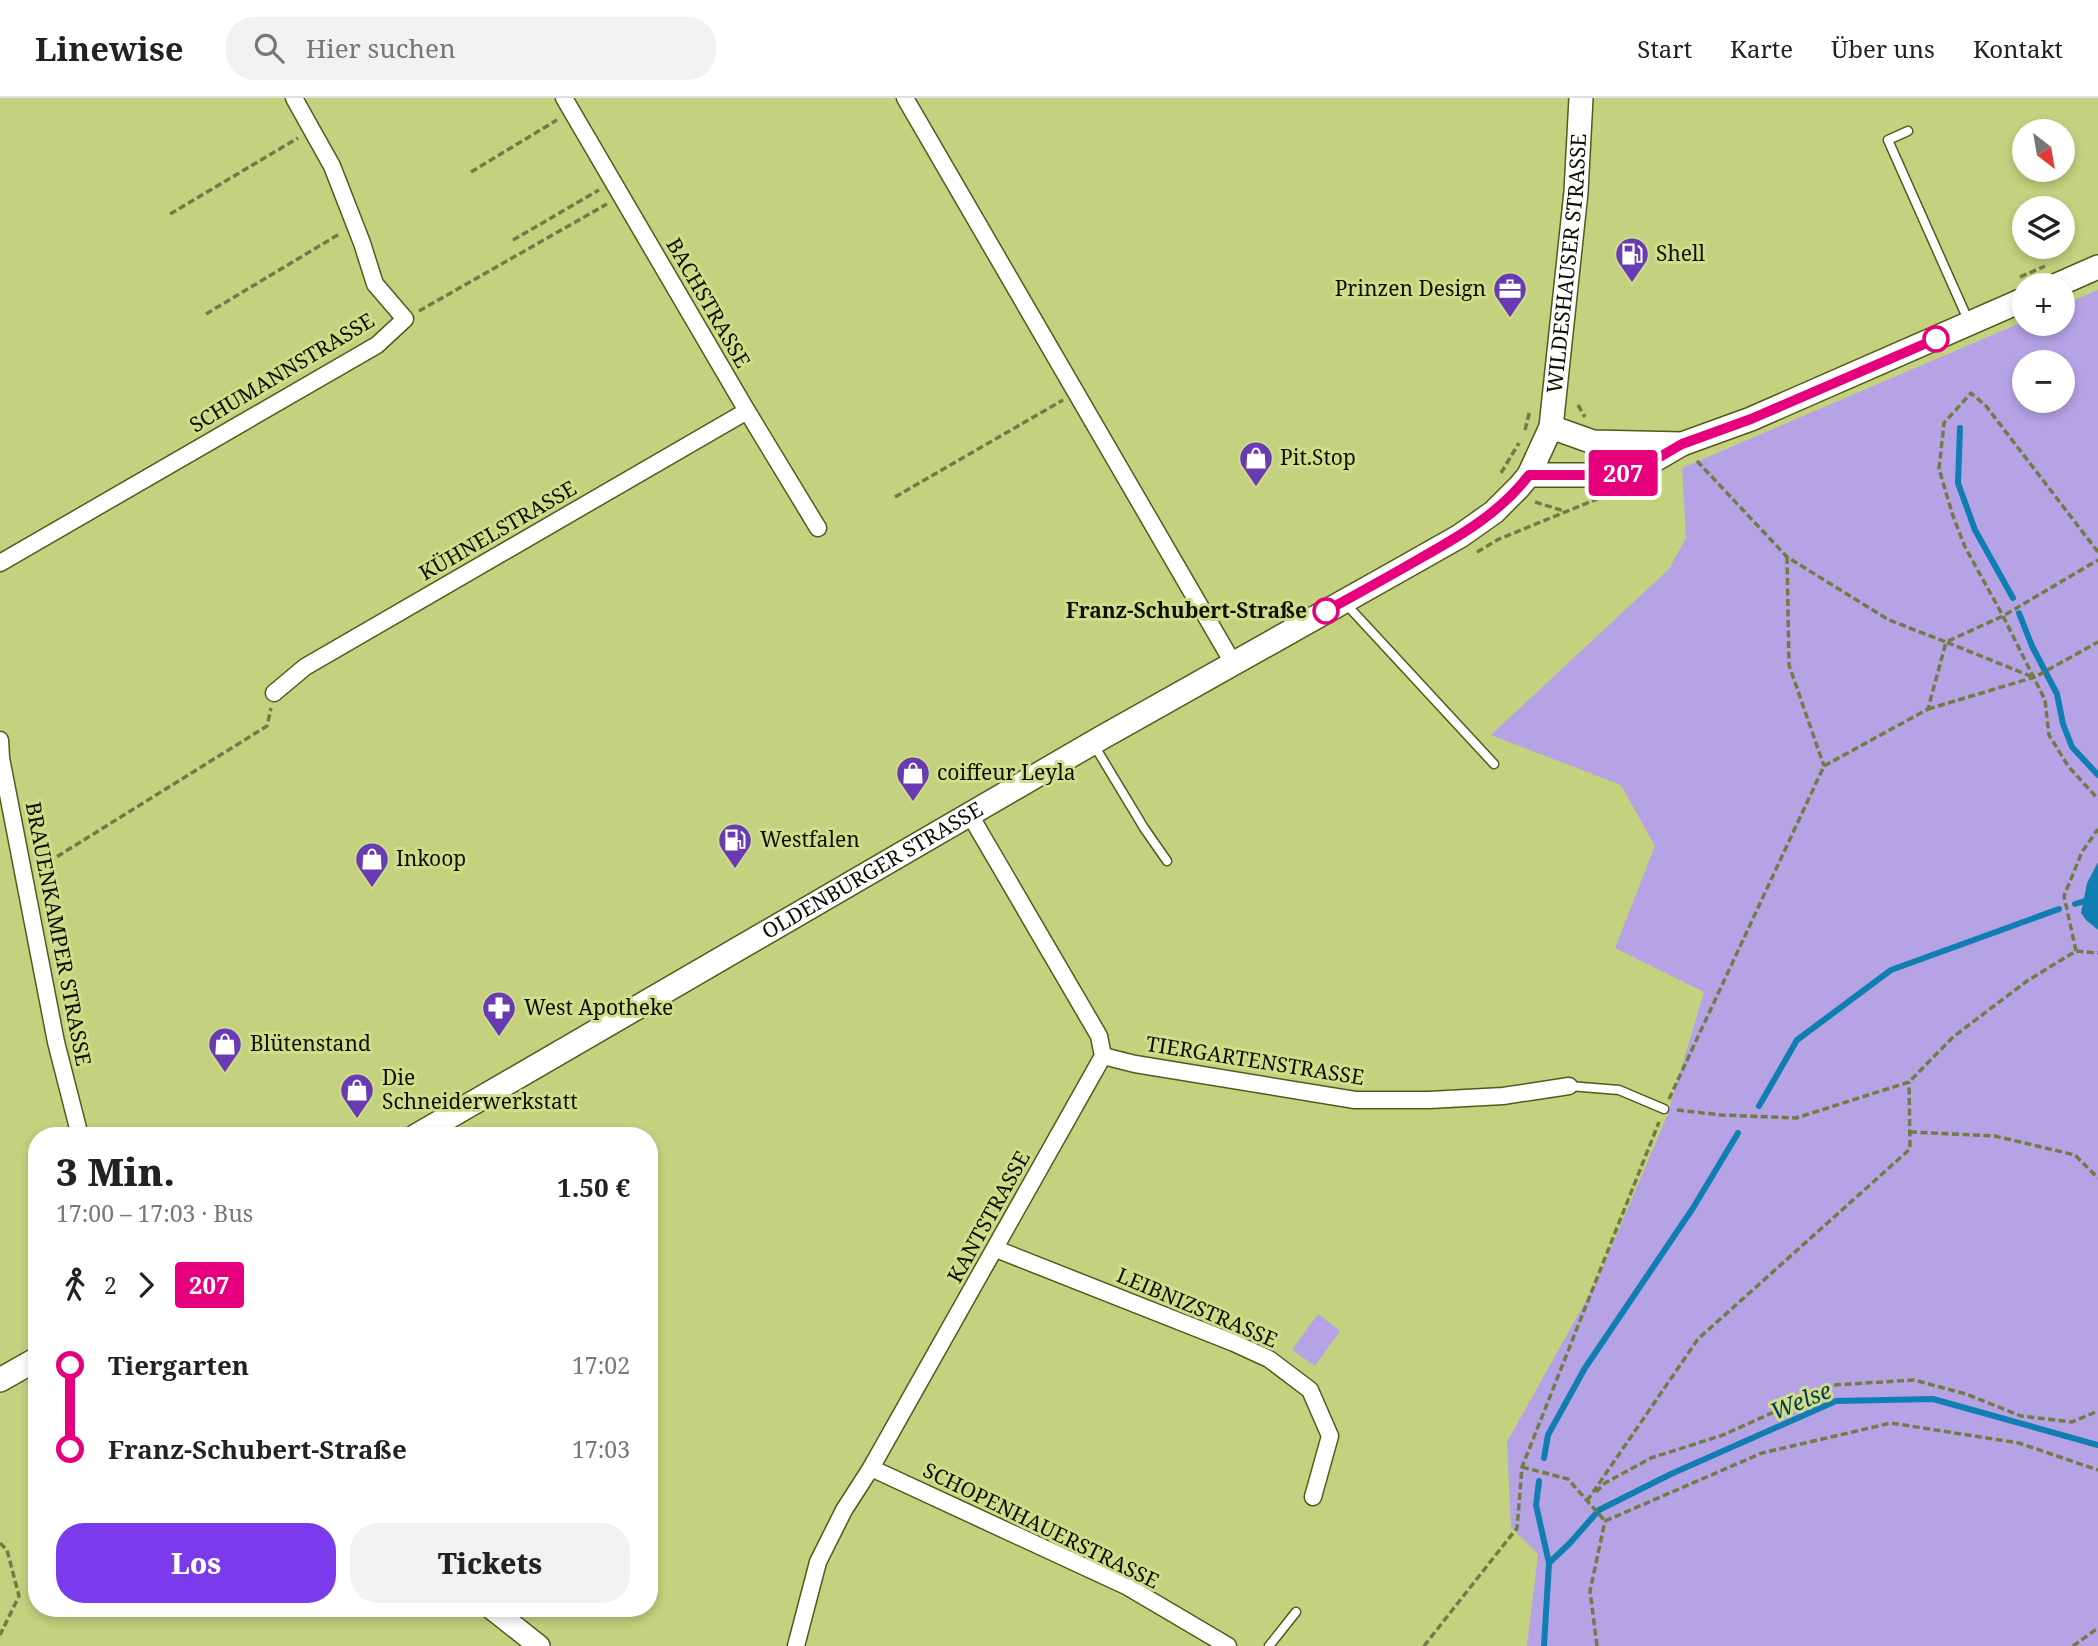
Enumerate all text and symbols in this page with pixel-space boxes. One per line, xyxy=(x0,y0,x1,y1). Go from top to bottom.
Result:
search box xyxy=(226,17,716,80)
text: Linewise xyxy=(35,26,184,71)
icon: search xyxy=(250,29,288,67)
text: Hier suchen xyxy=(306,30,456,66)
text: Start xyxy=(1637,32,1692,65)
text: Karte xyxy=(1730,32,1793,65)
text: Über uns xyxy=(1831,32,1935,65)
text: Kontakt xyxy=(1973,32,2063,65)
north arrow xyxy=(2012,119,2076,182)
map controls xyxy=(2012,119,2075,413)
street label: WILDESHAUSER STRASSE xyxy=(1540,133,1592,395)
button: layers xyxy=(2012,196,2075,259)
street label: BACHSTRASSE xyxy=(660,232,757,373)
fuel station icon: Shell xyxy=(1613,235,1651,284)
place label: Shell xyxy=(1656,239,1706,267)
office icon: Prinzen Design xyxy=(1491,270,1529,319)
button: + xyxy=(2012,273,2075,336)
place label: Prinzen Design xyxy=(1335,274,1486,302)
street label: SCHUMANNSTRASSE xyxy=(184,306,379,438)
unlabelled marker xyxy=(1923,326,1949,352)
button: − xyxy=(2012,350,2075,413)
shop icon: Pit.Stop xyxy=(1237,439,1275,488)
place label: Pit.Stop xyxy=(1280,443,1356,471)
line badge: 207 xyxy=(1583,450,1663,496)
text: 207 xyxy=(1603,456,1643,489)
street label: KÜHNELSTRASSE xyxy=(414,474,581,587)
place label: Franz-Schubert-Straße xyxy=(1066,596,1307,624)
marker: Franz-Schubert-Straße xyxy=(1313,598,1339,624)
shop icon: coiffeur Leyla xyxy=(894,754,932,803)
place label: coiffeur Leyla xyxy=(937,758,1075,786)
street label: OLDENBURGER STRASSE xyxy=(756,795,988,945)
street label: BRAUENKAMPER STRASSE xyxy=(20,799,98,1068)
fuel station icon: Westfalen xyxy=(716,821,754,870)
place label: Westfalen xyxy=(760,825,860,853)
shop icon: Inkoop xyxy=(353,840,391,889)
place label: Inkoop xyxy=(396,844,466,872)
pharmacy icon: West Apotheke xyxy=(480,989,518,1038)
place label: West Apotheke xyxy=(524,993,673,1021)
shop icon: Blütenstand xyxy=(206,1025,244,1074)
place label: Blütenstand xyxy=(250,1029,371,1057)
street label: TIERGARTENSTRASSE xyxy=(1144,1029,1366,1091)
place label: Die Schneiderwerkstatt xyxy=(382,1063,578,1115)
shop icon: Die Schneiderwerkstatt xyxy=(338,1071,376,1120)
text: 3 Min. xyxy=(56,1145,175,1197)
street label: KANTSTRASSE xyxy=(940,1146,1036,1287)
text: 1.50 € xyxy=(557,1169,630,1205)
text: 17:00 – 17:03 · Bus xyxy=(56,1197,253,1229)
street label: LEIBNIZSTRASSE xyxy=(1113,1261,1282,1354)
icon: walk xyxy=(56,1266,94,1304)
icon: forward xyxy=(127,1266,165,1304)
text: 207 xyxy=(189,1268,230,1301)
text: 2 xyxy=(104,1269,117,1301)
text: Tiergarten xyxy=(108,1347,249,1383)
text: 17:02 xyxy=(572,1349,630,1381)
water label: Welse xyxy=(1765,1373,1836,1427)
text: Franz-Schubert-Straße xyxy=(108,1431,407,1467)
text: 17:03 xyxy=(572,1433,630,1465)
street label: SCHOPENHAUERSTRASSE xyxy=(919,1456,1164,1595)
button: Los xyxy=(56,1523,336,1603)
button: Tickets xyxy=(350,1523,630,1603)

